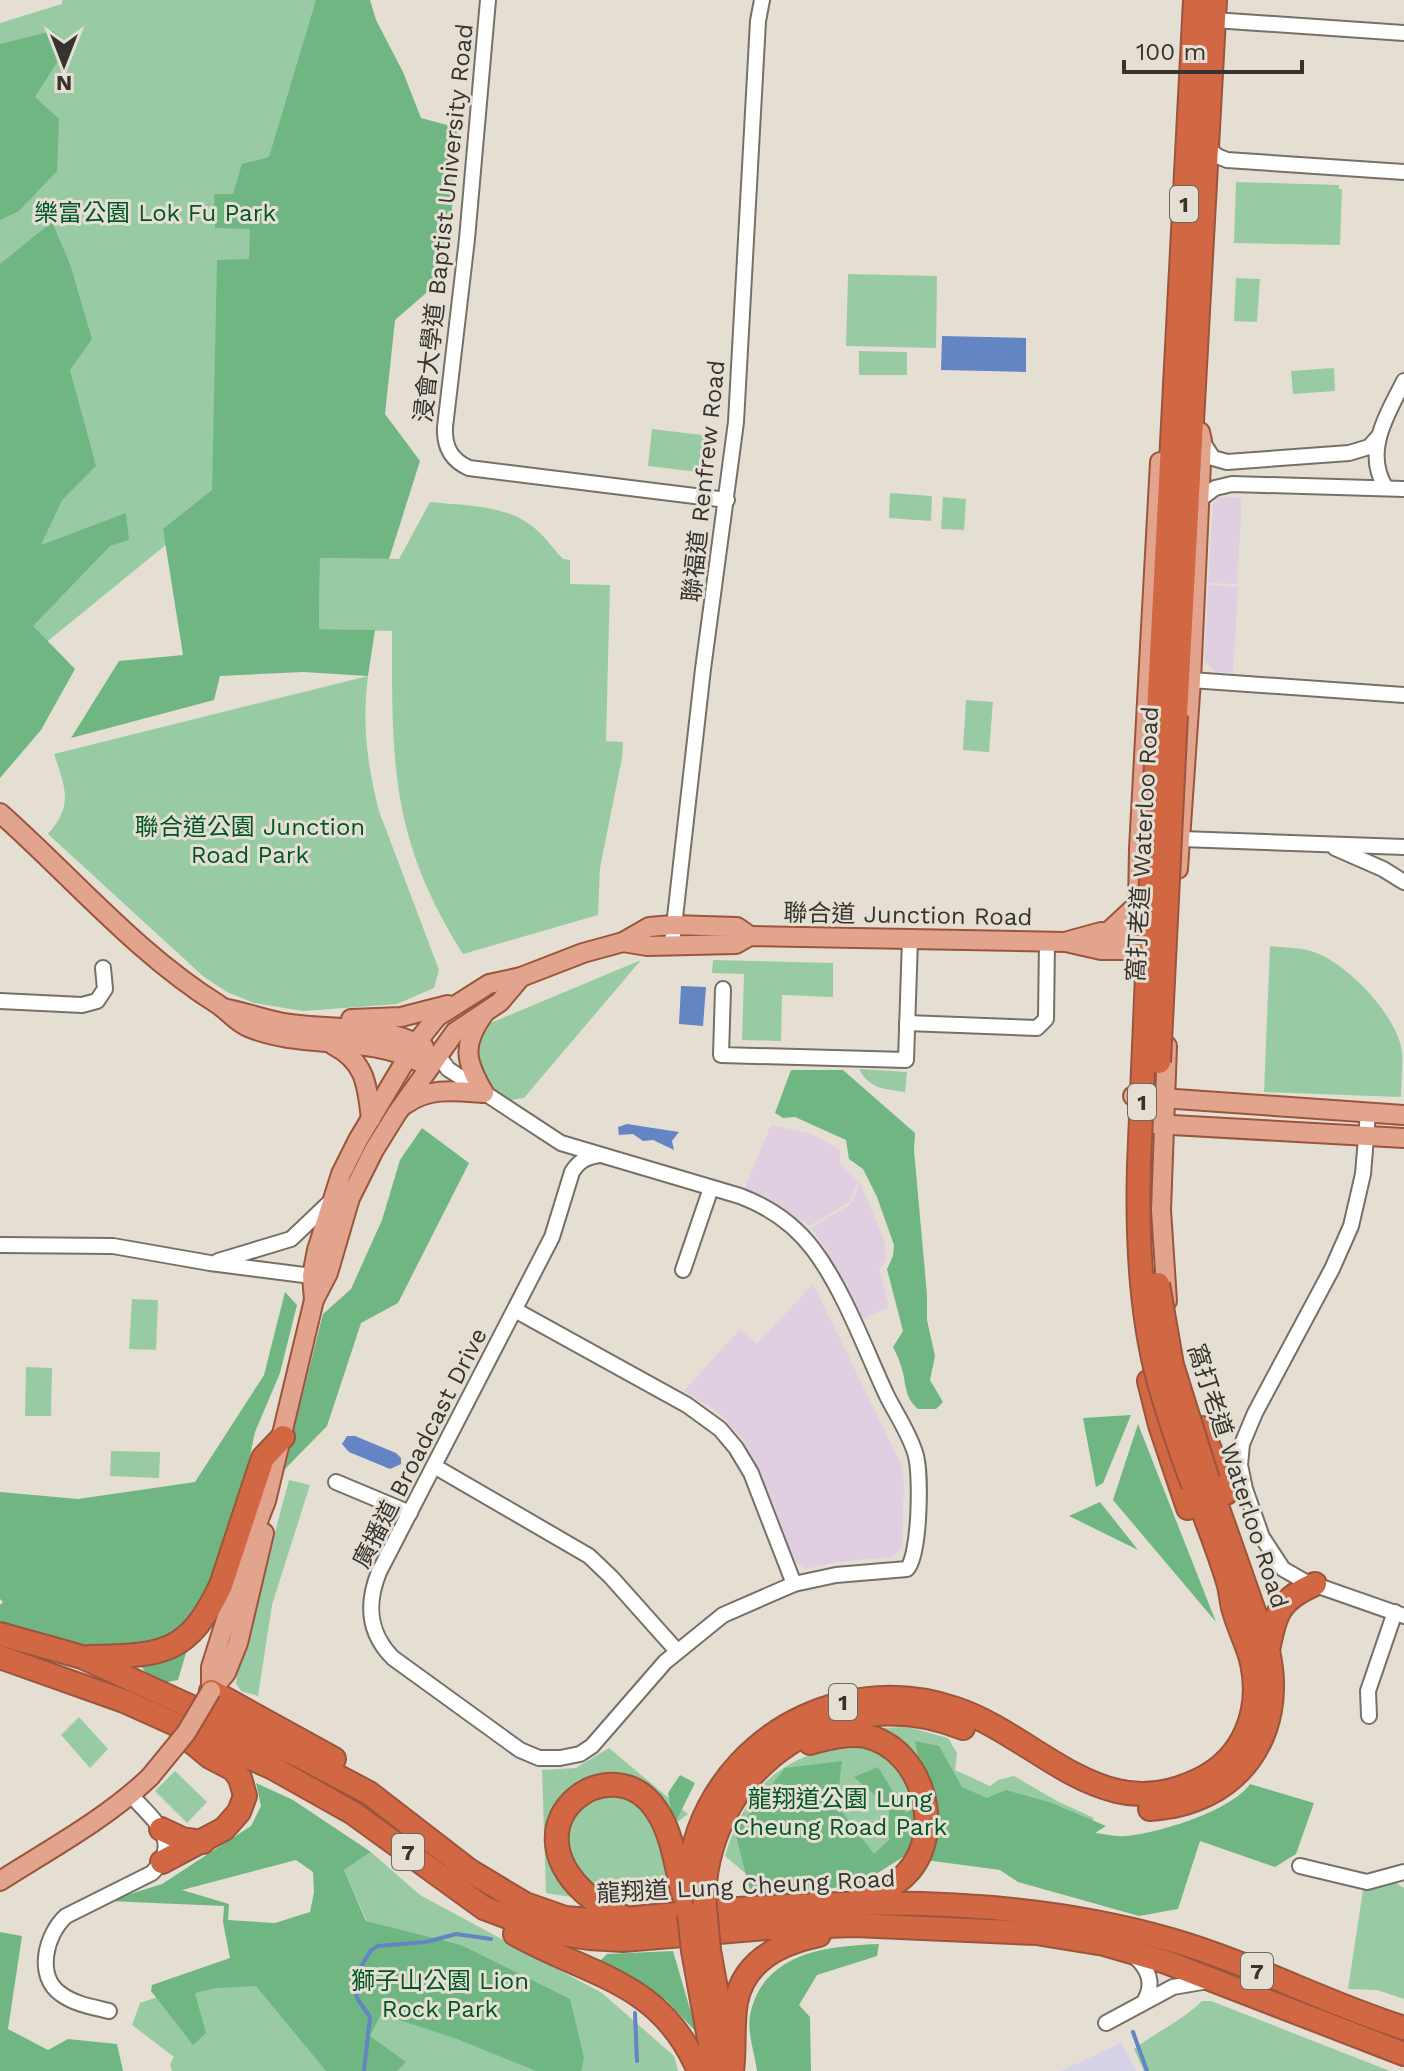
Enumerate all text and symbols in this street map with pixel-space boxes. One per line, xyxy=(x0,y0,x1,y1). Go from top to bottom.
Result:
street label: 浸會大學道 Baptist University Road xyxy=(409,22,479,424)
north arrow xyxy=(24,24,104,104)
scale bar xyxy=(1124,24,1302,74)
text: 100 m xyxy=(1136,38,1206,66)
text: N xyxy=(56,71,72,96)
road number: 1 xyxy=(1170,186,1198,222)
park label: 樂富公園 Lok Fu Park xyxy=(34,199,276,227)
street label: 聯福道 Renfrew Road xyxy=(677,359,731,603)
street label: 窩打老道 Waterloo Road xyxy=(1122,705,1164,983)
park label: 聯合道公園 Junction Road Park xyxy=(135,813,365,869)
street label: 聯合道 Junction Road xyxy=(783,899,1033,931)
road number: 1 xyxy=(1128,1084,1156,1120)
street label: 廣播道 Broadcast Drive xyxy=(347,1323,493,1573)
street label: 窩打老道 Waterloo Road xyxy=(1182,1340,1294,1612)
road number: 1 xyxy=(829,1684,857,1720)
park label: 龍翔道公園 Lung Cheung Road Park xyxy=(733,1785,947,1841)
road number: 7 xyxy=(392,1834,424,1870)
street label: 龍翔道 Lung Cheung Road xyxy=(596,1864,896,1908)
road number: 7 xyxy=(1241,1953,1273,1989)
park label: 獅子山公園 Lion Rock Park xyxy=(351,1967,529,2023)

